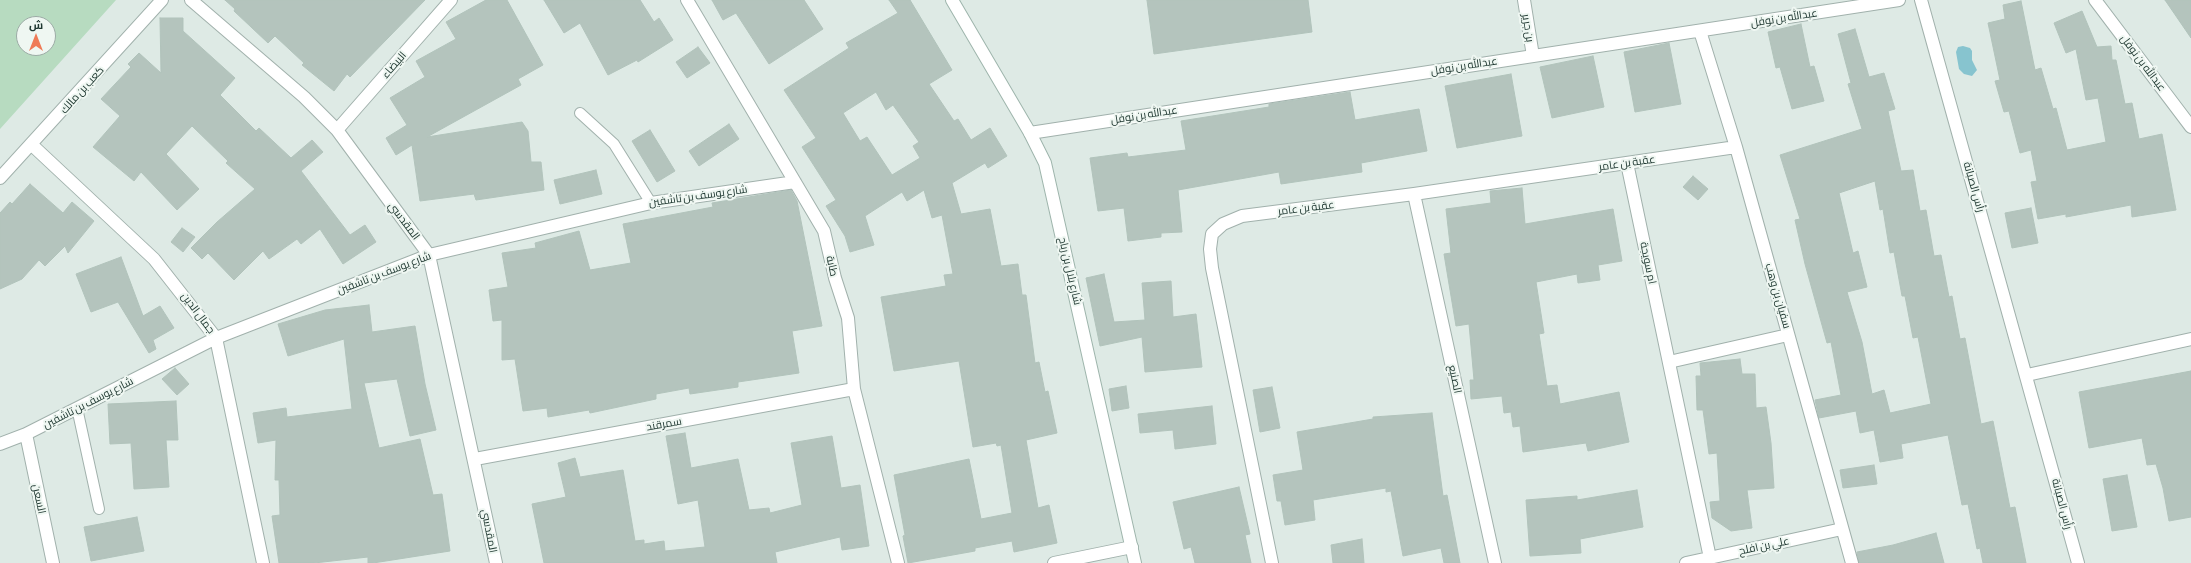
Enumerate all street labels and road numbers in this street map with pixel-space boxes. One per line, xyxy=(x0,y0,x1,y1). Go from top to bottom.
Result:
street label: عبدالله بن نوفل xyxy=(1750,6,1818,30)
street label: بن جرير xyxy=(1519,13,1537,43)
street label: عبدالله بن نوفل xyxy=(2117,32,2169,94)
street label: البيضاء xyxy=(379,49,409,81)
street label: عبدالله بن نوفل xyxy=(1430,54,1498,78)
street label: كعب بن مالك xyxy=(57,64,107,116)
street label: عبدالله بن نوفل xyxy=(1110,103,1178,127)
street label: عقبة بن عامر xyxy=(1598,153,1656,173)
street label: رأس الصبانة xyxy=(1961,160,1987,214)
street label: شارع يوسف بن تاشفين xyxy=(648,183,748,209)
street label: عقبة بن عامر xyxy=(1277,198,1335,218)
street label: المقدسي xyxy=(385,199,423,243)
street label: شارع بلال بن رباح xyxy=(1056,236,1084,306)
street label: ام سويجة xyxy=(1637,241,1659,285)
street label: شارع يوسف بن تاشفين xyxy=(335,249,433,297)
street label: طابة xyxy=(823,254,841,278)
street label: سفيان بن وهب xyxy=(1762,262,1794,330)
street label: جمال الدين xyxy=(178,290,218,336)
street label: الصنيع xyxy=(1446,364,1464,394)
street label: شارع يوسف بن تاشفين xyxy=(41,374,135,432)
street label: سمرقند xyxy=(645,414,683,434)
street label: رأس الصبانة xyxy=(2049,477,2075,531)
street label: السعن xyxy=(29,483,49,515)
street label: المقدسي xyxy=(478,508,500,554)
street label: علي بن افلح xyxy=(1737,534,1791,558)

